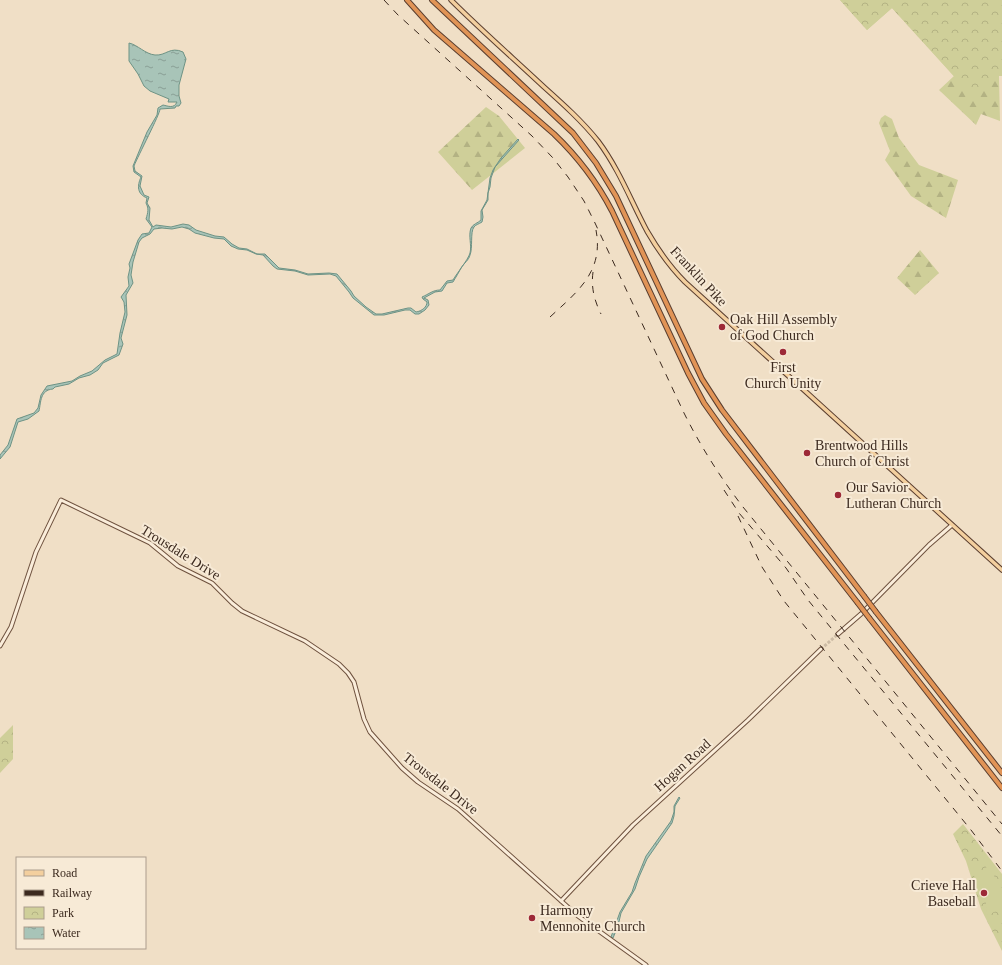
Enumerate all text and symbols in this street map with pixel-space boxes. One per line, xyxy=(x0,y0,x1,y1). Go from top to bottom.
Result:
street label: Franklin Pike xyxy=(667,243,730,309)
place label: Oak Hill Assembly of God Church xyxy=(730,312,837,343)
marker: Oak Hill Assembly of God Church xyxy=(717,322,727,332)
marker: First Church Unity xyxy=(778,347,788,357)
place label: First Church Unity xyxy=(745,360,821,391)
place label: Brentwood Hills Church of Christ xyxy=(815,438,909,469)
marker: Brentwood Hills Church of Christ xyxy=(802,448,812,458)
place label: Our Savior Lutheran Church xyxy=(846,480,941,511)
marker: Our Savior Lutheran Church xyxy=(833,490,843,500)
street label: Trousdale Drive xyxy=(138,522,223,583)
street label: Hogan Road xyxy=(651,736,714,794)
street label: Trousdale Drive xyxy=(400,750,481,817)
legend xyxy=(16,857,146,949)
text: Road xyxy=(52,866,77,880)
place label: Crieve Hall Baseball xyxy=(911,878,976,909)
text: Railway xyxy=(52,886,92,900)
marker: Crieve Hall Baseball xyxy=(979,888,989,898)
place label: Harmony Mennonite Church xyxy=(540,903,645,934)
text: Park xyxy=(52,906,74,920)
marker: Harmony Mennonite Church xyxy=(527,913,537,923)
text: Water xyxy=(52,926,80,940)

